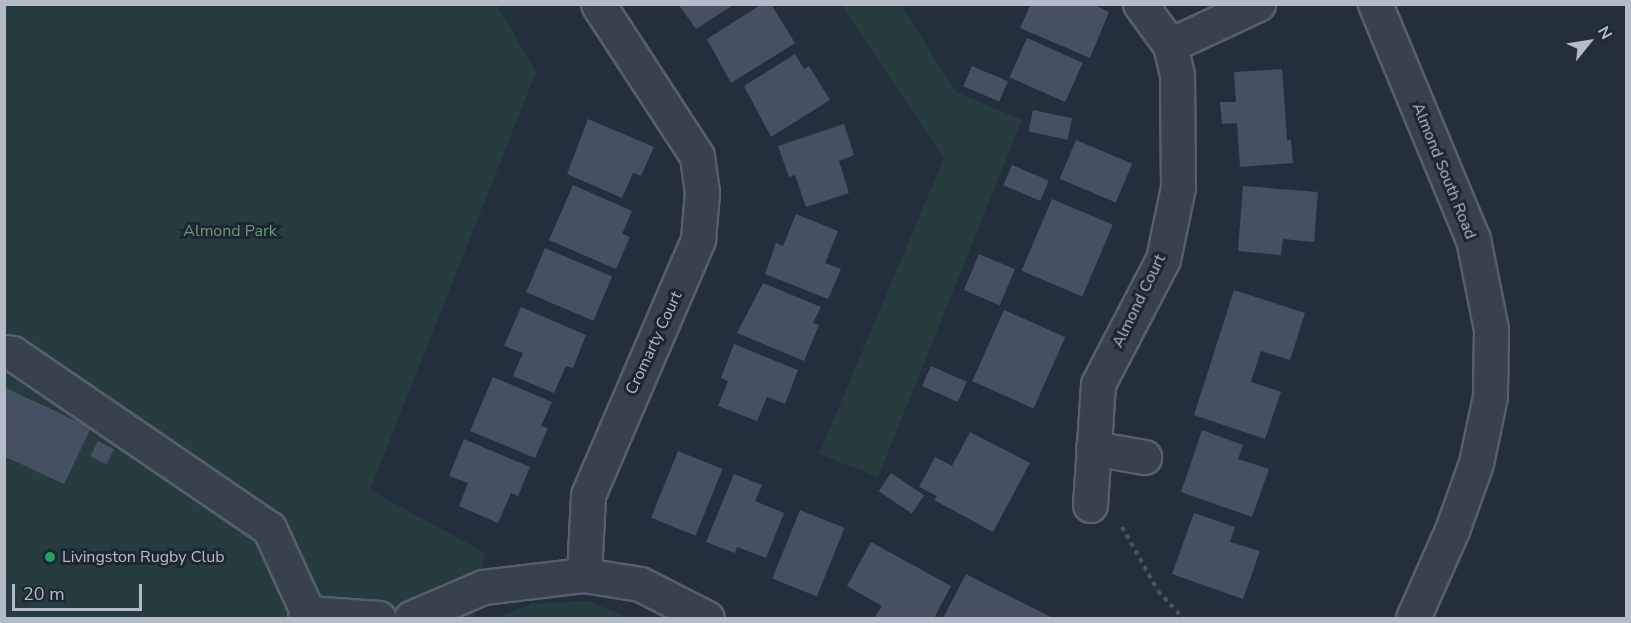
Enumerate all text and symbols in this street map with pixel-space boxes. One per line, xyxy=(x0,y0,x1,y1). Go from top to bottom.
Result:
north arrow xyxy=(1559,12,1619,72)
text: N xyxy=(1592,22,1617,44)
street label: Almond South Road xyxy=(1408,100,1480,242)
park label: Almond Park xyxy=(183,221,277,241)
street label: Almond Court xyxy=(1108,251,1170,351)
street label: Cromarty Court xyxy=(622,288,686,398)
place label: Livingston Rugby Club xyxy=(62,547,224,567)
marker: Livingston Rugby Club xyxy=(43,550,57,564)
scale bar xyxy=(15,572,146,610)
text: 20 m xyxy=(23,582,65,606)

